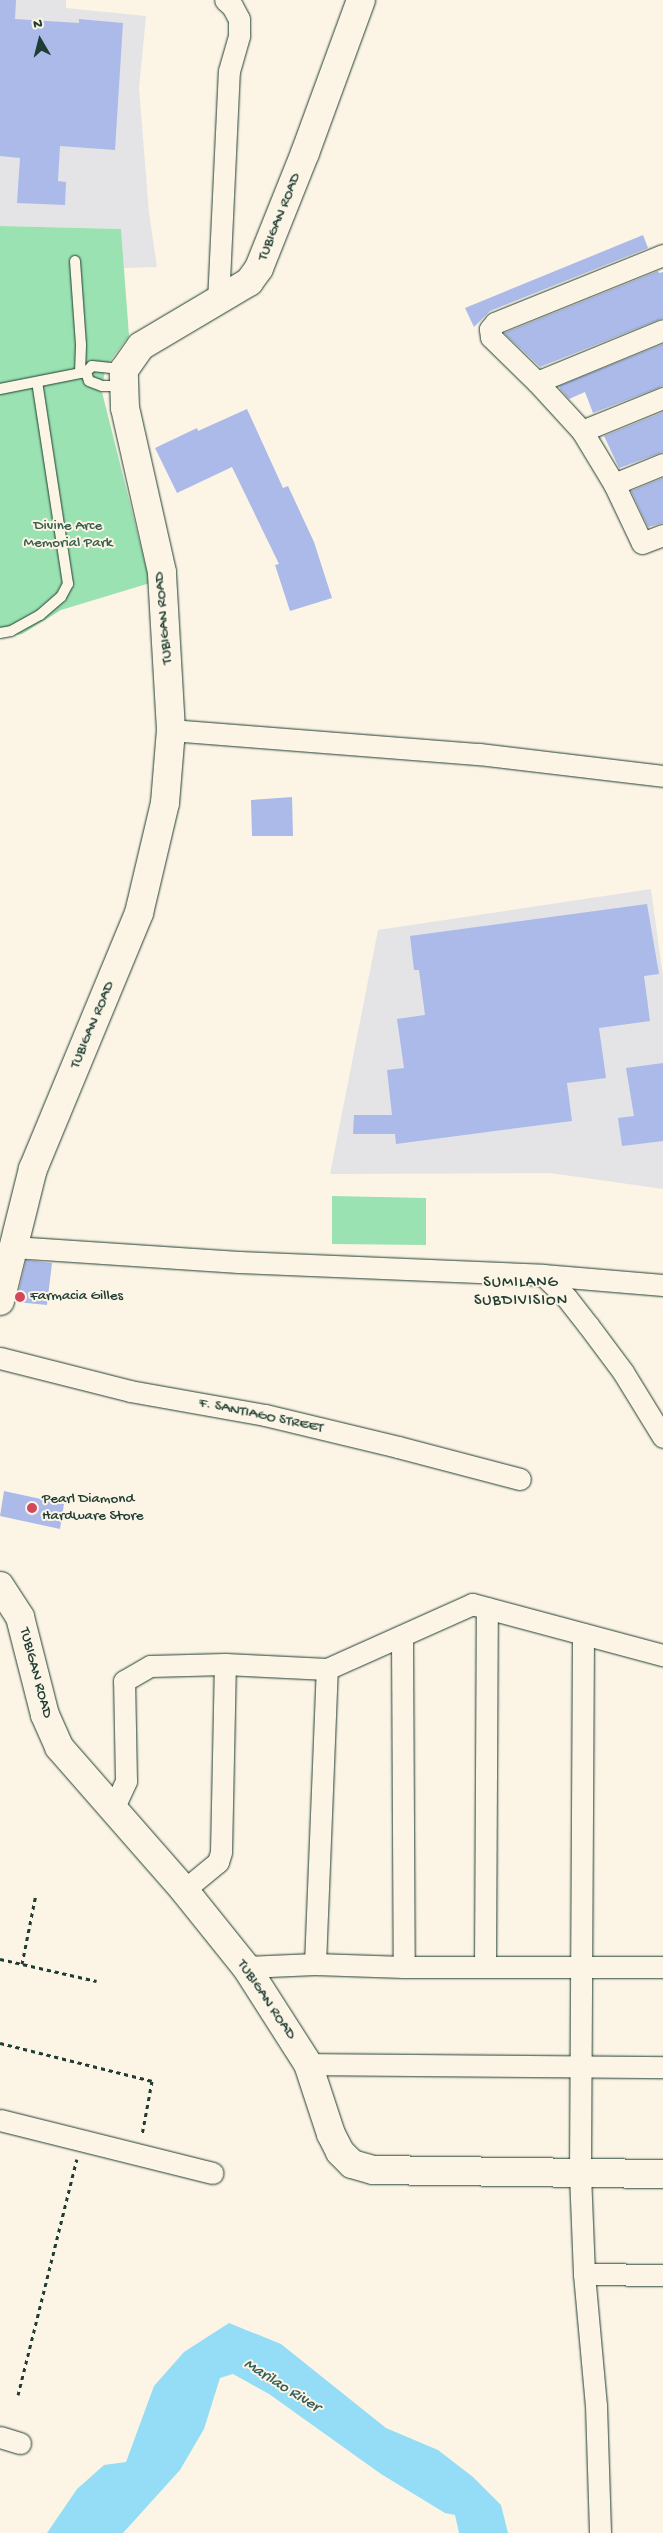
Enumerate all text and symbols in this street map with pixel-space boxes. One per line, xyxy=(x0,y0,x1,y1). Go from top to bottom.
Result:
north arrow xyxy=(15,15,65,65)
text: N xyxy=(32,16,44,34)
street label: TUBIGAN ROAD xyxy=(254,171,306,263)
park label: Divine Arce Memorial Park xyxy=(24,517,112,552)
street label: TUBIGAN ROAD xyxy=(151,571,177,665)
street label: TUBIGAN ROAD xyxy=(67,979,119,1071)
district label: SUMILANG SUBDIVISION xyxy=(473,1274,569,1312)
place label: Farmacia Gilles xyxy=(30,1288,123,1306)
marker: Farmacia Gilles xyxy=(14,1291,26,1303)
street label: F. SANTIAGO STREET xyxy=(197,1394,325,1438)
place label: Pearl Diamond Hardware Store xyxy=(42,1490,143,1525)
marker: Pearl Diamond Hardware Store xyxy=(26,1502,38,1514)
street label: TUBIGAN ROAD xyxy=(14,1626,56,1720)
street label: TUBIGAN ROAD xyxy=(233,1956,299,2044)
water label: Marilao River xyxy=(239,2356,323,2418)

